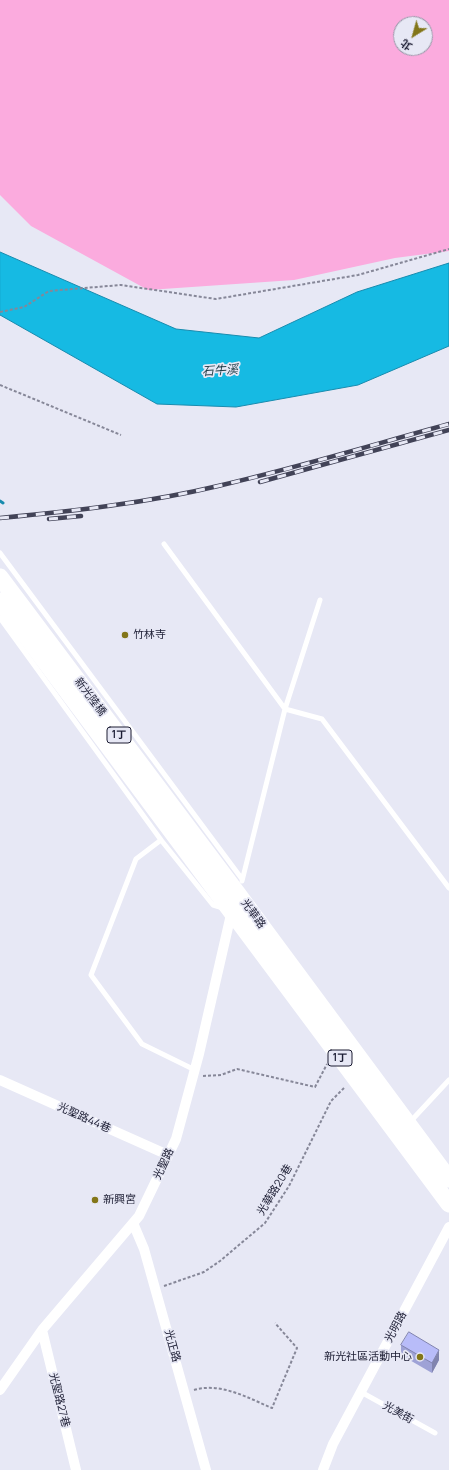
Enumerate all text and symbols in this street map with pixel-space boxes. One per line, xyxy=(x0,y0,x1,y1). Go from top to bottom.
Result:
north arrow xyxy=(393,16,433,56)
text: 北 xyxy=(397,36,415,54)
water label: 石牛溪 xyxy=(202,363,238,379)
place label: 竹林寺 xyxy=(133,628,166,642)
marker: 竹林寺 xyxy=(120,630,130,640)
street label: 新光陸橋 xyxy=(71,675,109,719)
road number: 1丁 xyxy=(107,727,131,743)
street label: 光華路 xyxy=(238,897,268,931)
road number: 1丁 xyxy=(328,1050,352,1066)
street label: 光聖路44巷 xyxy=(55,1100,113,1136)
street label: 光聖路 xyxy=(151,1146,177,1182)
street label: 光華路20巷 xyxy=(255,1162,295,1218)
place label: 新興宮 xyxy=(103,1193,136,1207)
marker: 新興宮 xyxy=(90,1195,100,1205)
street label: 光明路 xyxy=(382,1309,410,1345)
street label: 光正路 xyxy=(161,1328,183,1364)
place label: 新光社區活動中心 xyxy=(324,1350,412,1364)
marker: 新光社區活動中心 xyxy=(415,1352,425,1362)
street label: 光聖路27巷 xyxy=(46,1371,72,1429)
street label: 光美街 xyxy=(380,1399,416,1427)

